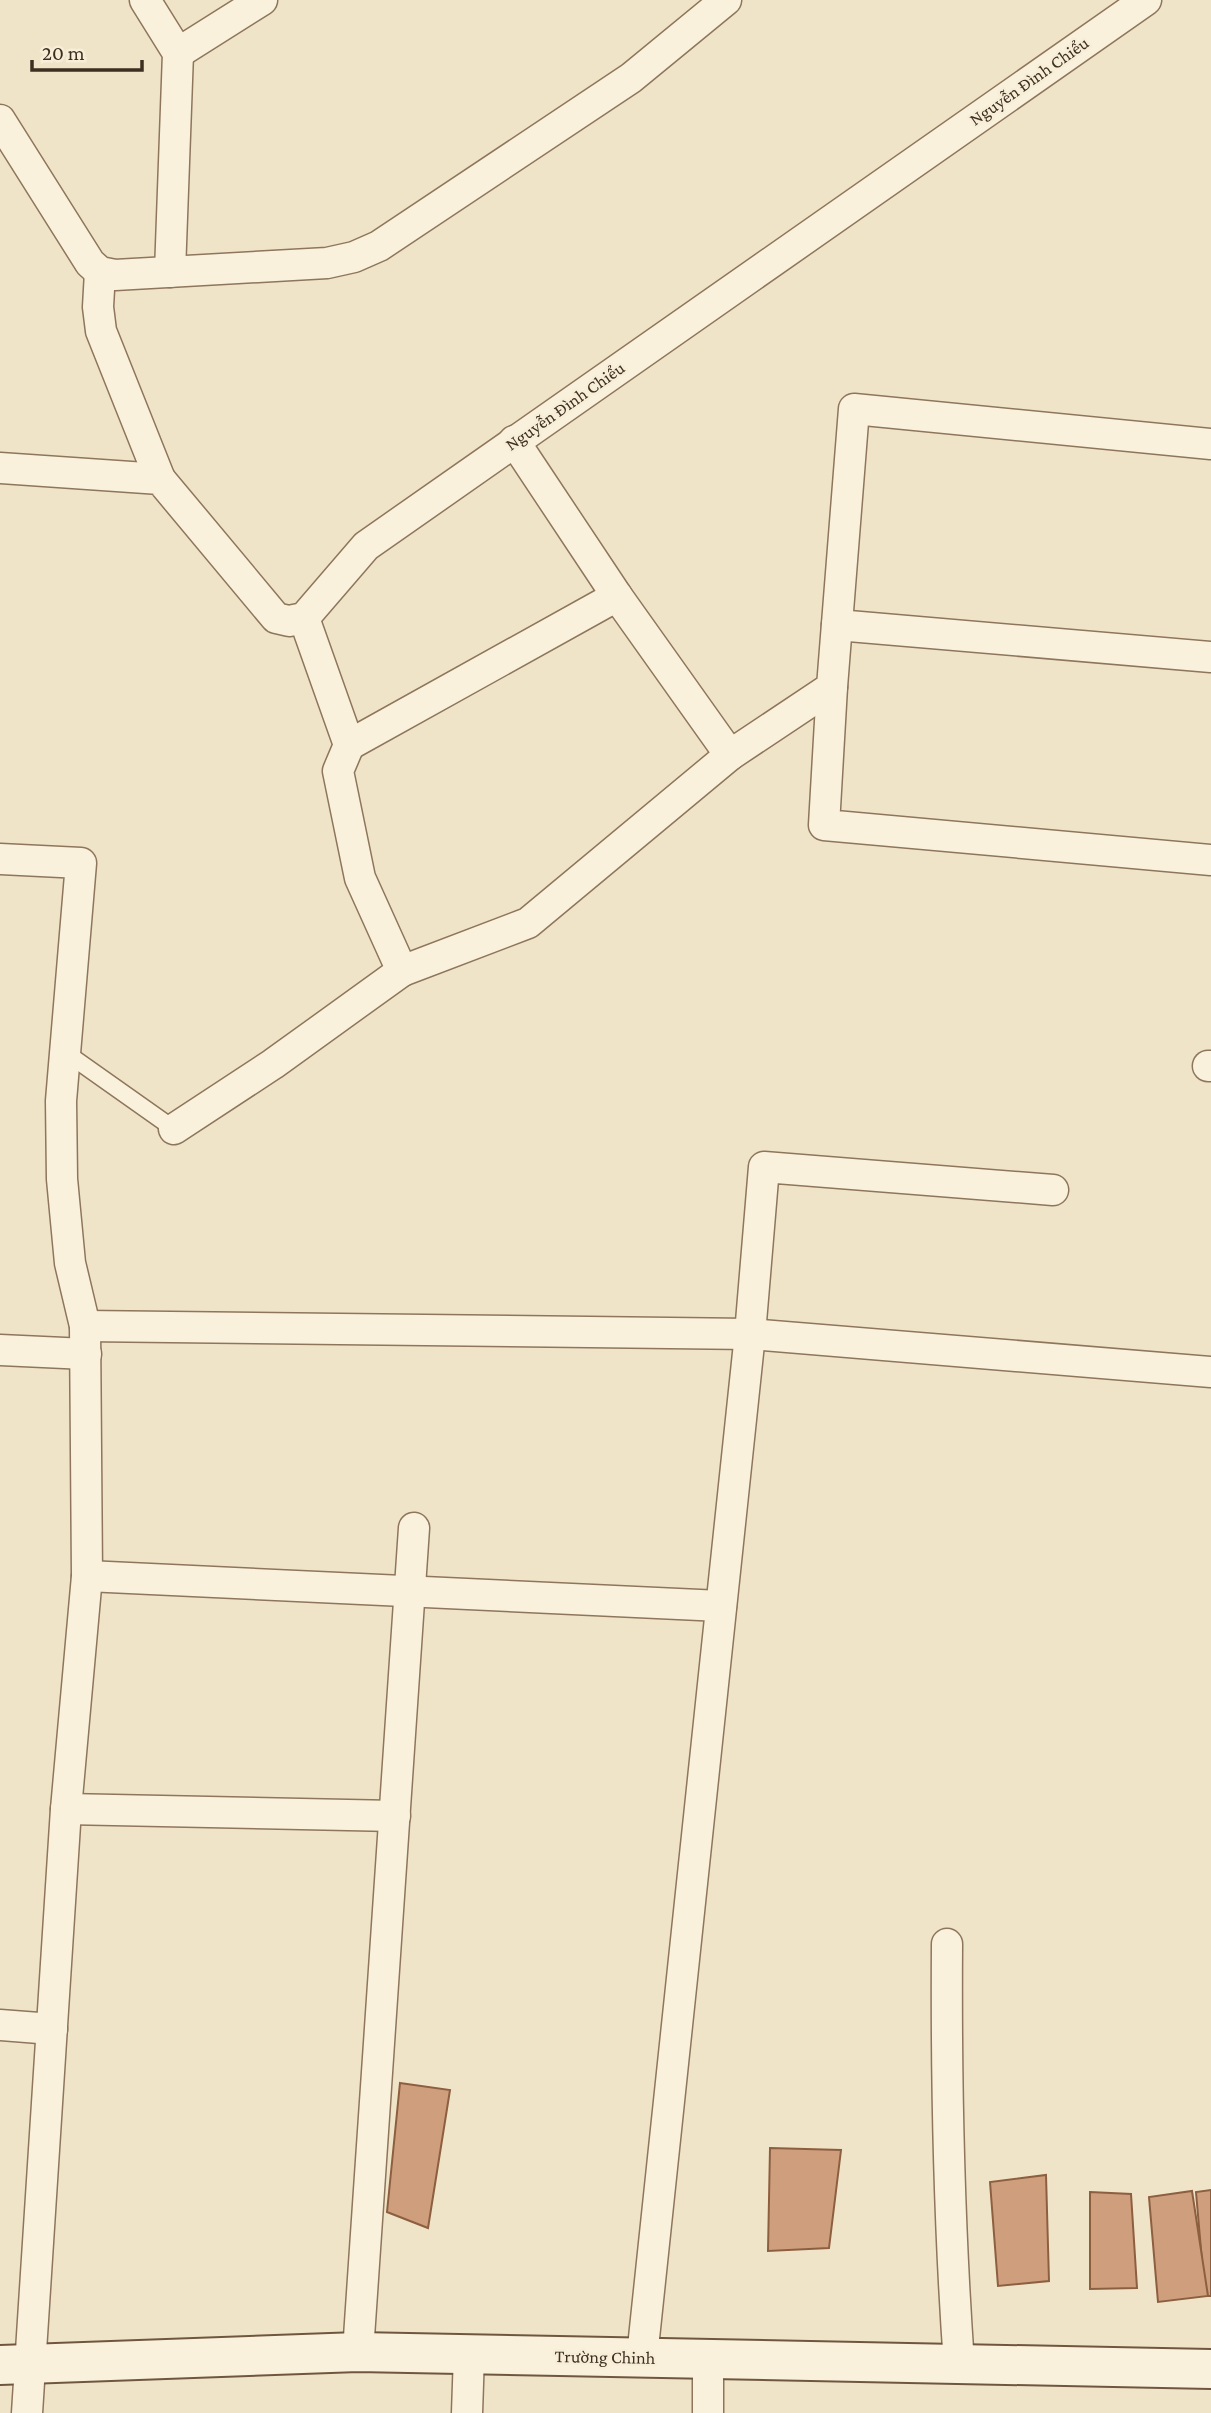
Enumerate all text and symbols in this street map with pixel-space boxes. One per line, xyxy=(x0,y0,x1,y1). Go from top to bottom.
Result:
scale bar xyxy=(32,28,142,72)
street label: Nguyễn Đình Chiểu xyxy=(966,32,1093,130)
text: 20 m xyxy=(42,41,85,65)
street label: Nguyễn Đình Chiểu xyxy=(502,357,629,455)
street label: Trường Chinh xyxy=(554,2346,656,2368)

